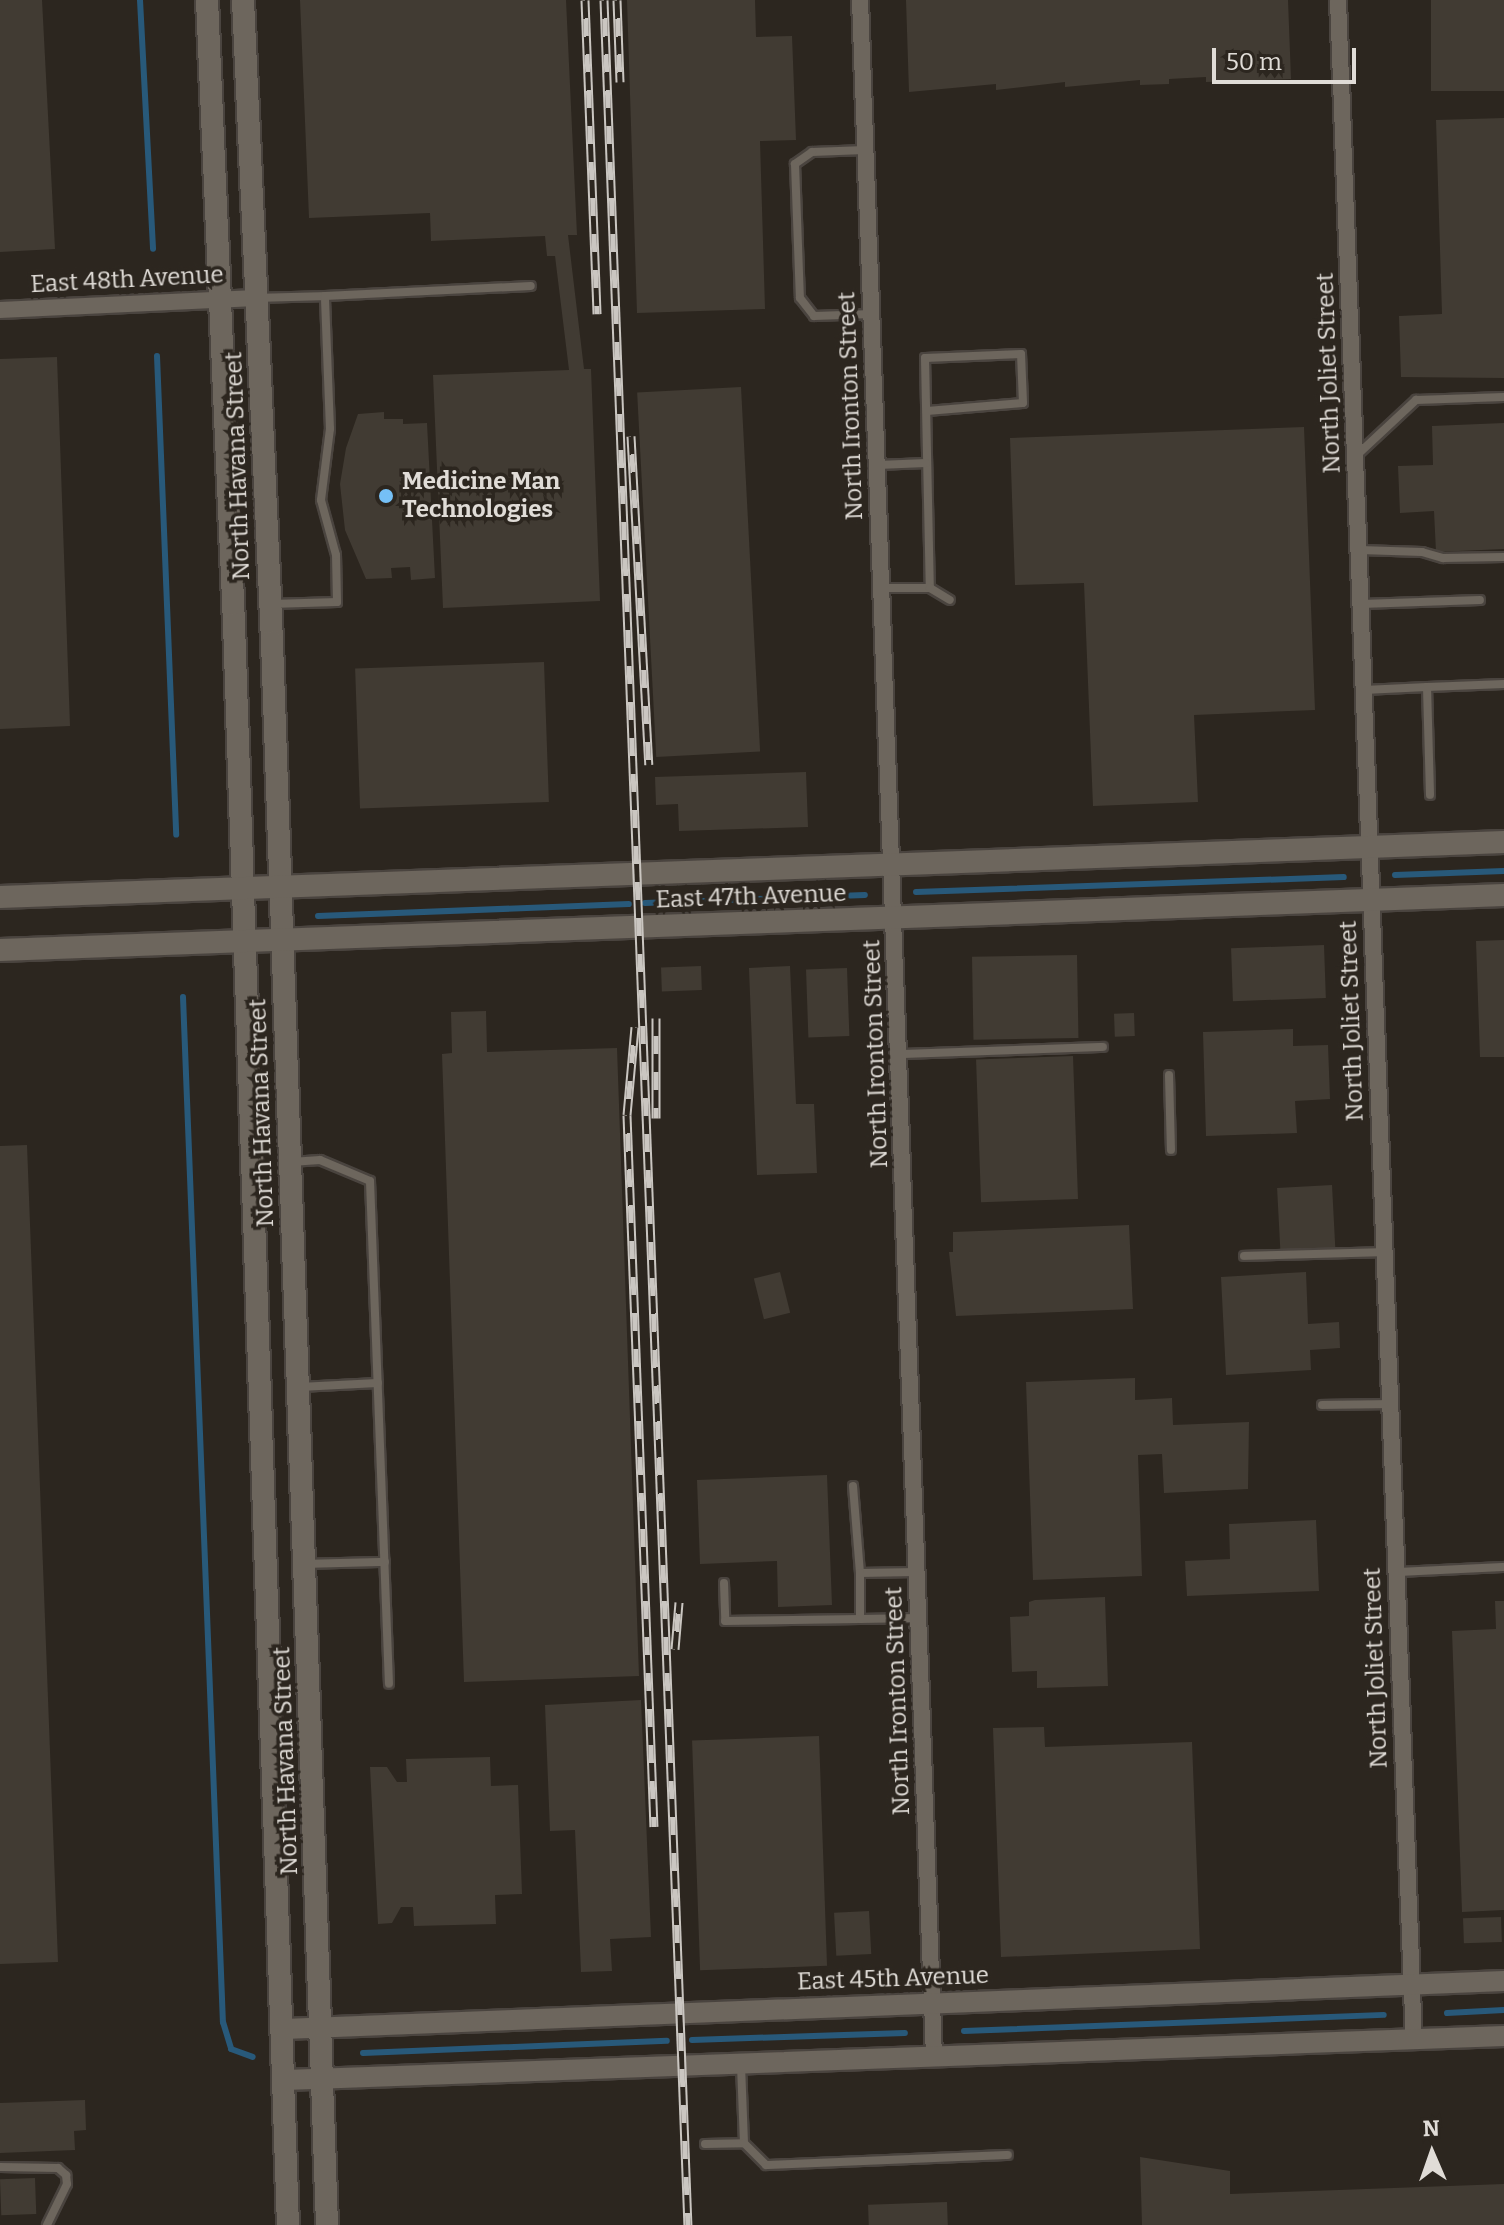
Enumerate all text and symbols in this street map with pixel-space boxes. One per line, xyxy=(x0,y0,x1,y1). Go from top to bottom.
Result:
scale bar xyxy=(1216,32,1360,82)
text: 50 m xyxy=(1226,48,1282,76)
street label: East 48th Avenue xyxy=(30,261,224,299)
street label: North Joliet Street xyxy=(1311,272,1347,474)
street label: North Ironton Street xyxy=(833,291,869,521)
street label: North Havana Street xyxy=(220,351,256,581)
place label: Medicine Man Technologies xyxy=(402,468,560,524)
marker: Medicine Man Technologies xyxy=(377,487,395,505)
street label: East 47th Avenue xyxy=(655,879,847,915)
street label: North Joliet Street xyxy=(1334,920,1370,1122)
street label: North Ironton Street xyxy=(858,939,894,1169)
street label: North Havana Street xyxy=(244,998,280,1228)
street label: North Joliet Street xyxy=(1358,1567,1394,1769)
street label: North Ironton Street xyxy=(880,1586,916,1816)
street label: North Havana Street xyxy=(268,1646,304,1876)
street label: East 45th Avenue xyxy=(797,1961,989,1997)
north arrow xyxy=(1392,2113,1472,2193)
text: N xyxy=(1422,2115,1440,2142)

